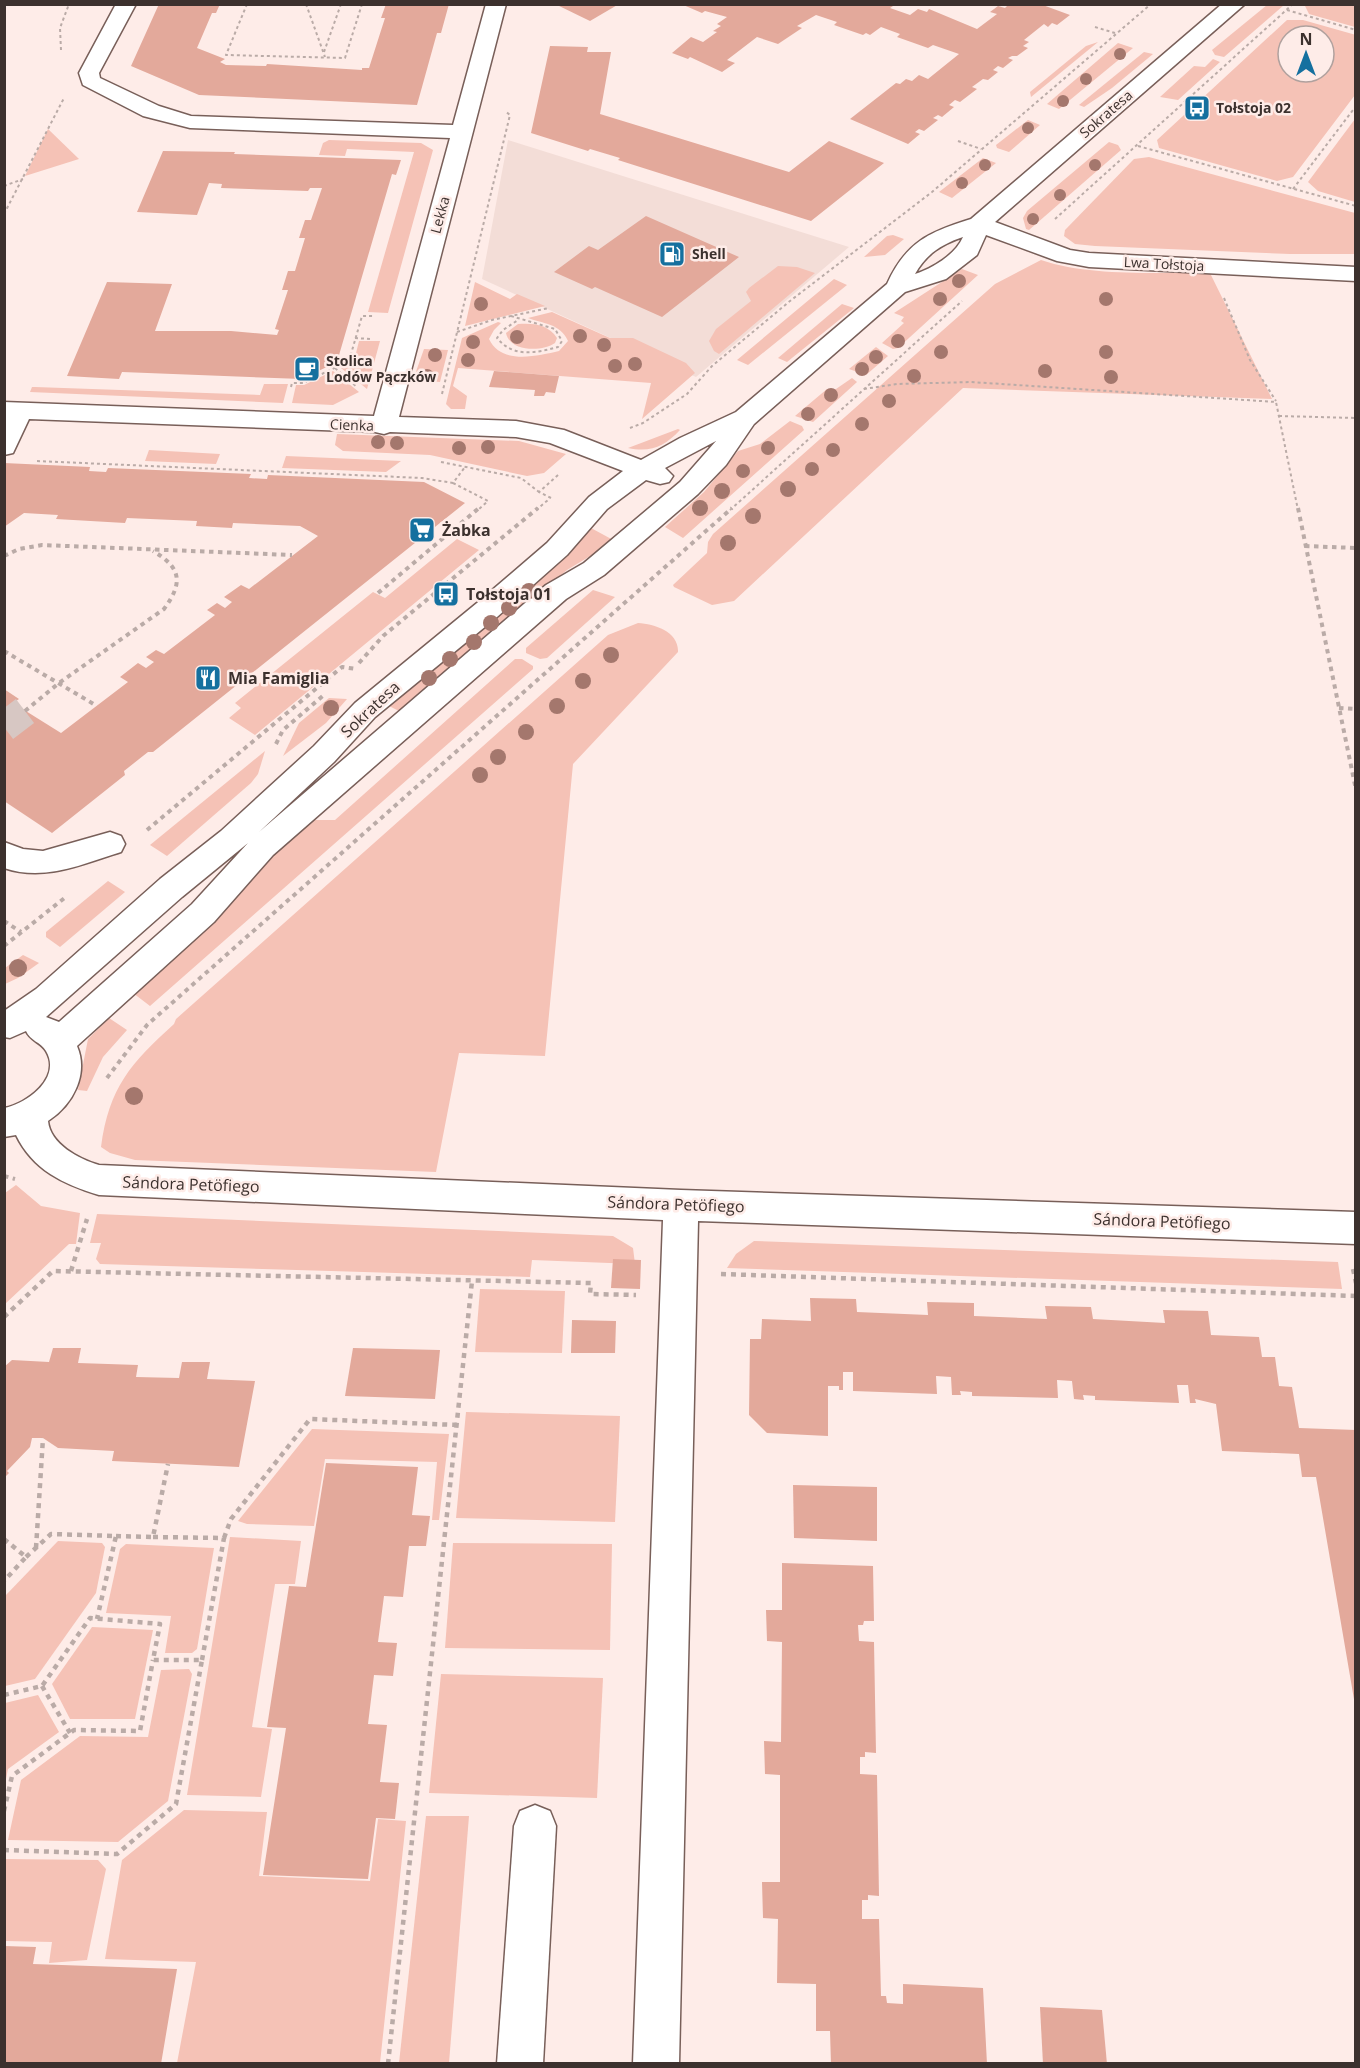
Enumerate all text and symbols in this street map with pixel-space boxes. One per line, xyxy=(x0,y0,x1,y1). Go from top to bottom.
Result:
north arrow xyxy=(1276,24,1336,84)
text: N xyxy=(1299,28,1313,50)
street label: Sokratesa xyxy=(1075,85,1136,142)
bus stop icon: Tołstoja 02 xyxy=(1182,93,1212,123)
place label: Tołstoja 02 xyxy=(1216,98,1291,117)
street label: Lekka xyxy=(425,194,454,236)
fuel station icon: Shell xyxy=(657,239,687,269)
place label: Shell xyxy=(692,244,726,263)
street label: Lwa Tołstoja xyxy=(1123,252,1205,275)
place label: Stolica Lodów Pączków xyxy=(326,351,436,386)
cafe icon: Stolica Lodów Pączków xyxy=(292,354,322,384)
street label: Cienka xyxy=(330,414,374,435)
supermarket icon: Żabka xyxy=(407,515,437,545)
place label: Żabka xyxy=(442,519,491,541)
bus stop icon: Tołstoja 01 xyxy=(431,579,461,609)
place label: Tołstoja 01 xyxy=(466,583,552,605)
restaurant icon: Mia Famiglia xyxy=(193,663,223,693)
place label: Mia Famiglia xyxy=(228,667,329,689)
street label: Sokratesa xyxy=(336,676,404,742)
street label: Sándora Petöfiego xyxy=(122,1171,260,1197)
street label: Sándora Petöfiego xyxy=(607,1191,745,1217)
street label: Sándora Petöfiego xyxy=(1093,1208,1231,1234)

